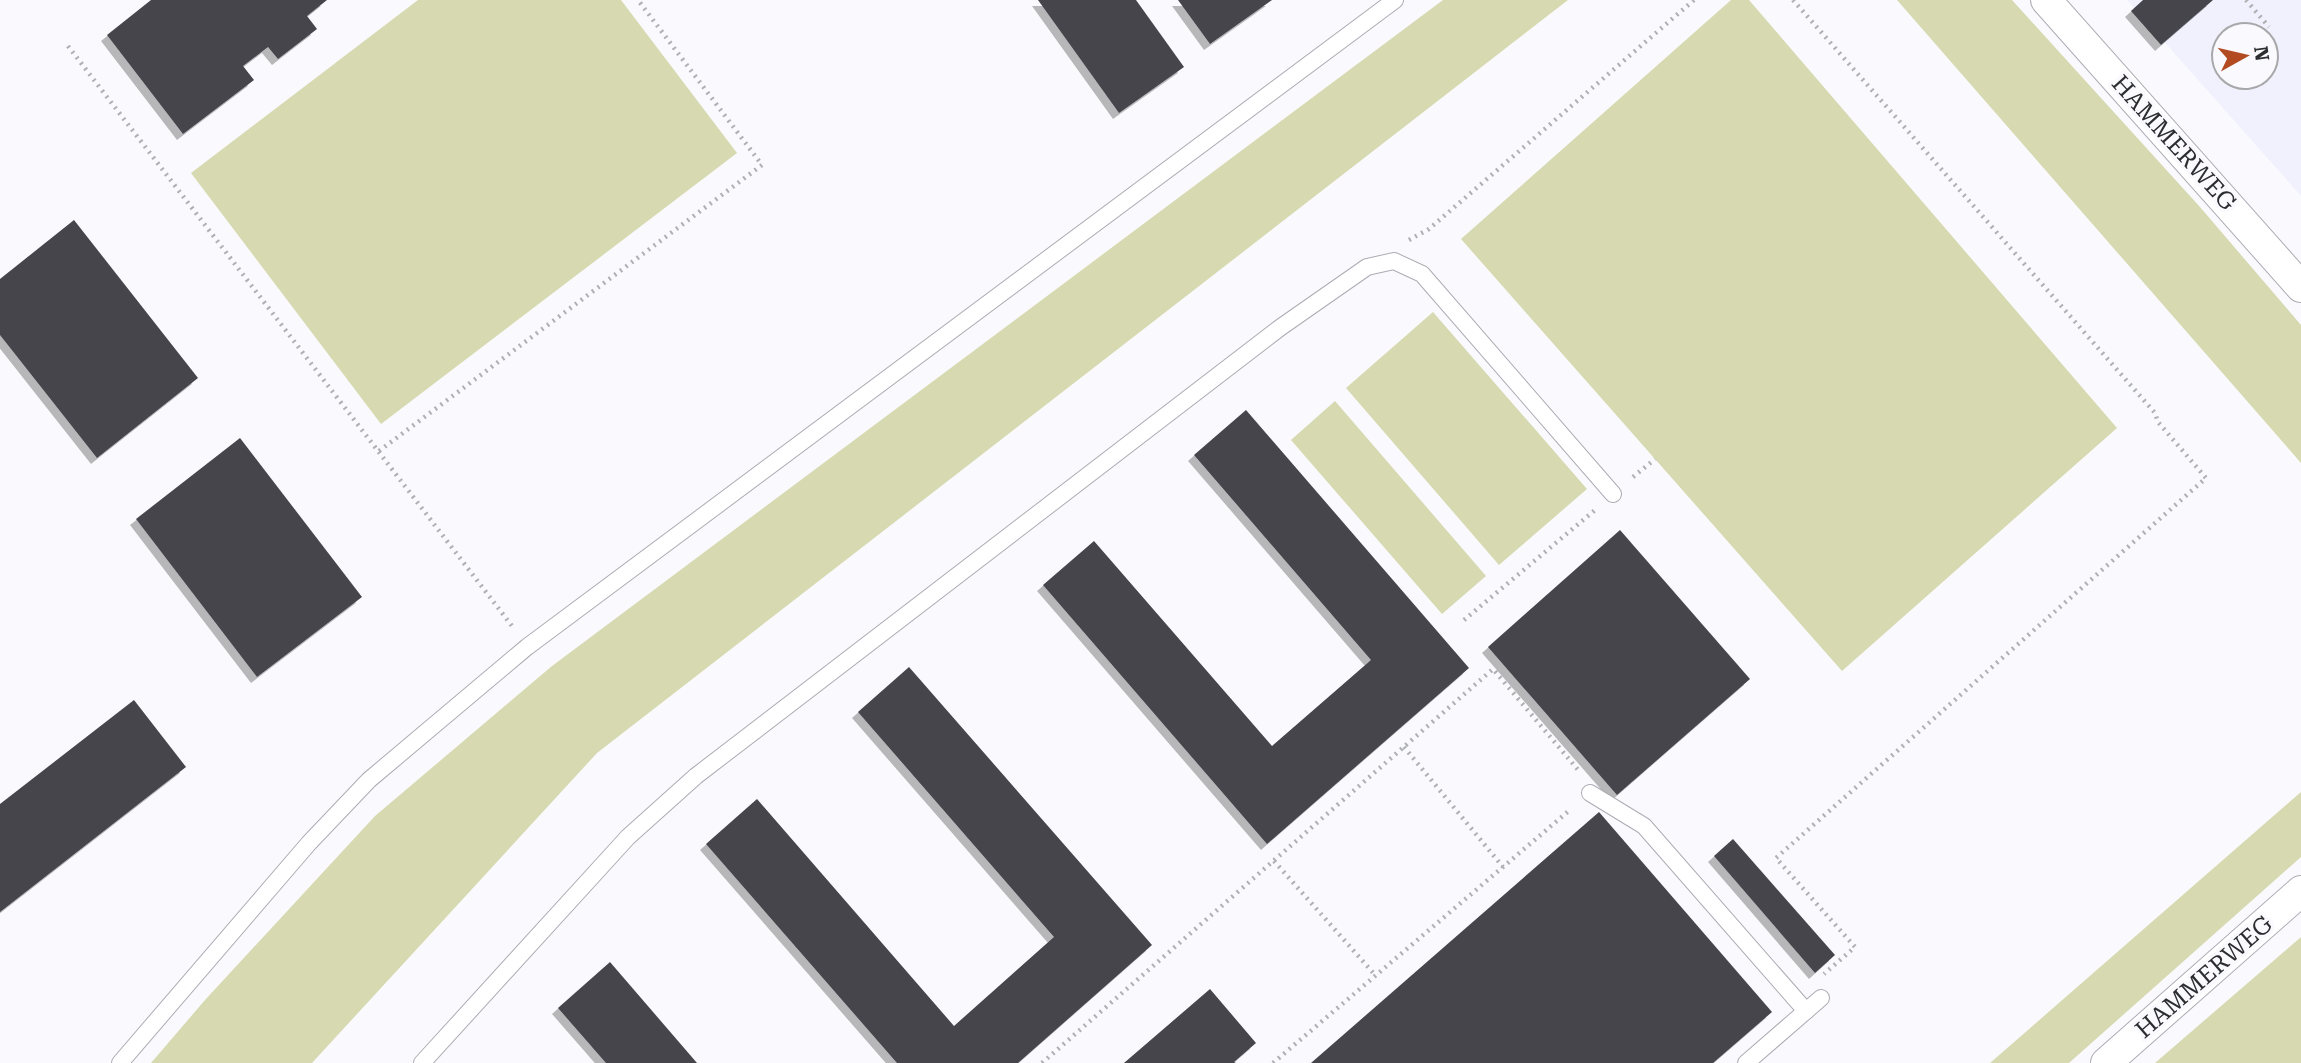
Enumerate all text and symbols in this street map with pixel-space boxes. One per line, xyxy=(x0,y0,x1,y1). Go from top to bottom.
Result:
north arrow xyxy=(2210,21,2280,91)
text: N xyxy=(2249,45,2274,63)
street label: HAMMERWEG xyxy=(2106,70,2242,217)
street label: HAMMERWEG xyxy=(2130,910,2279,1044)

